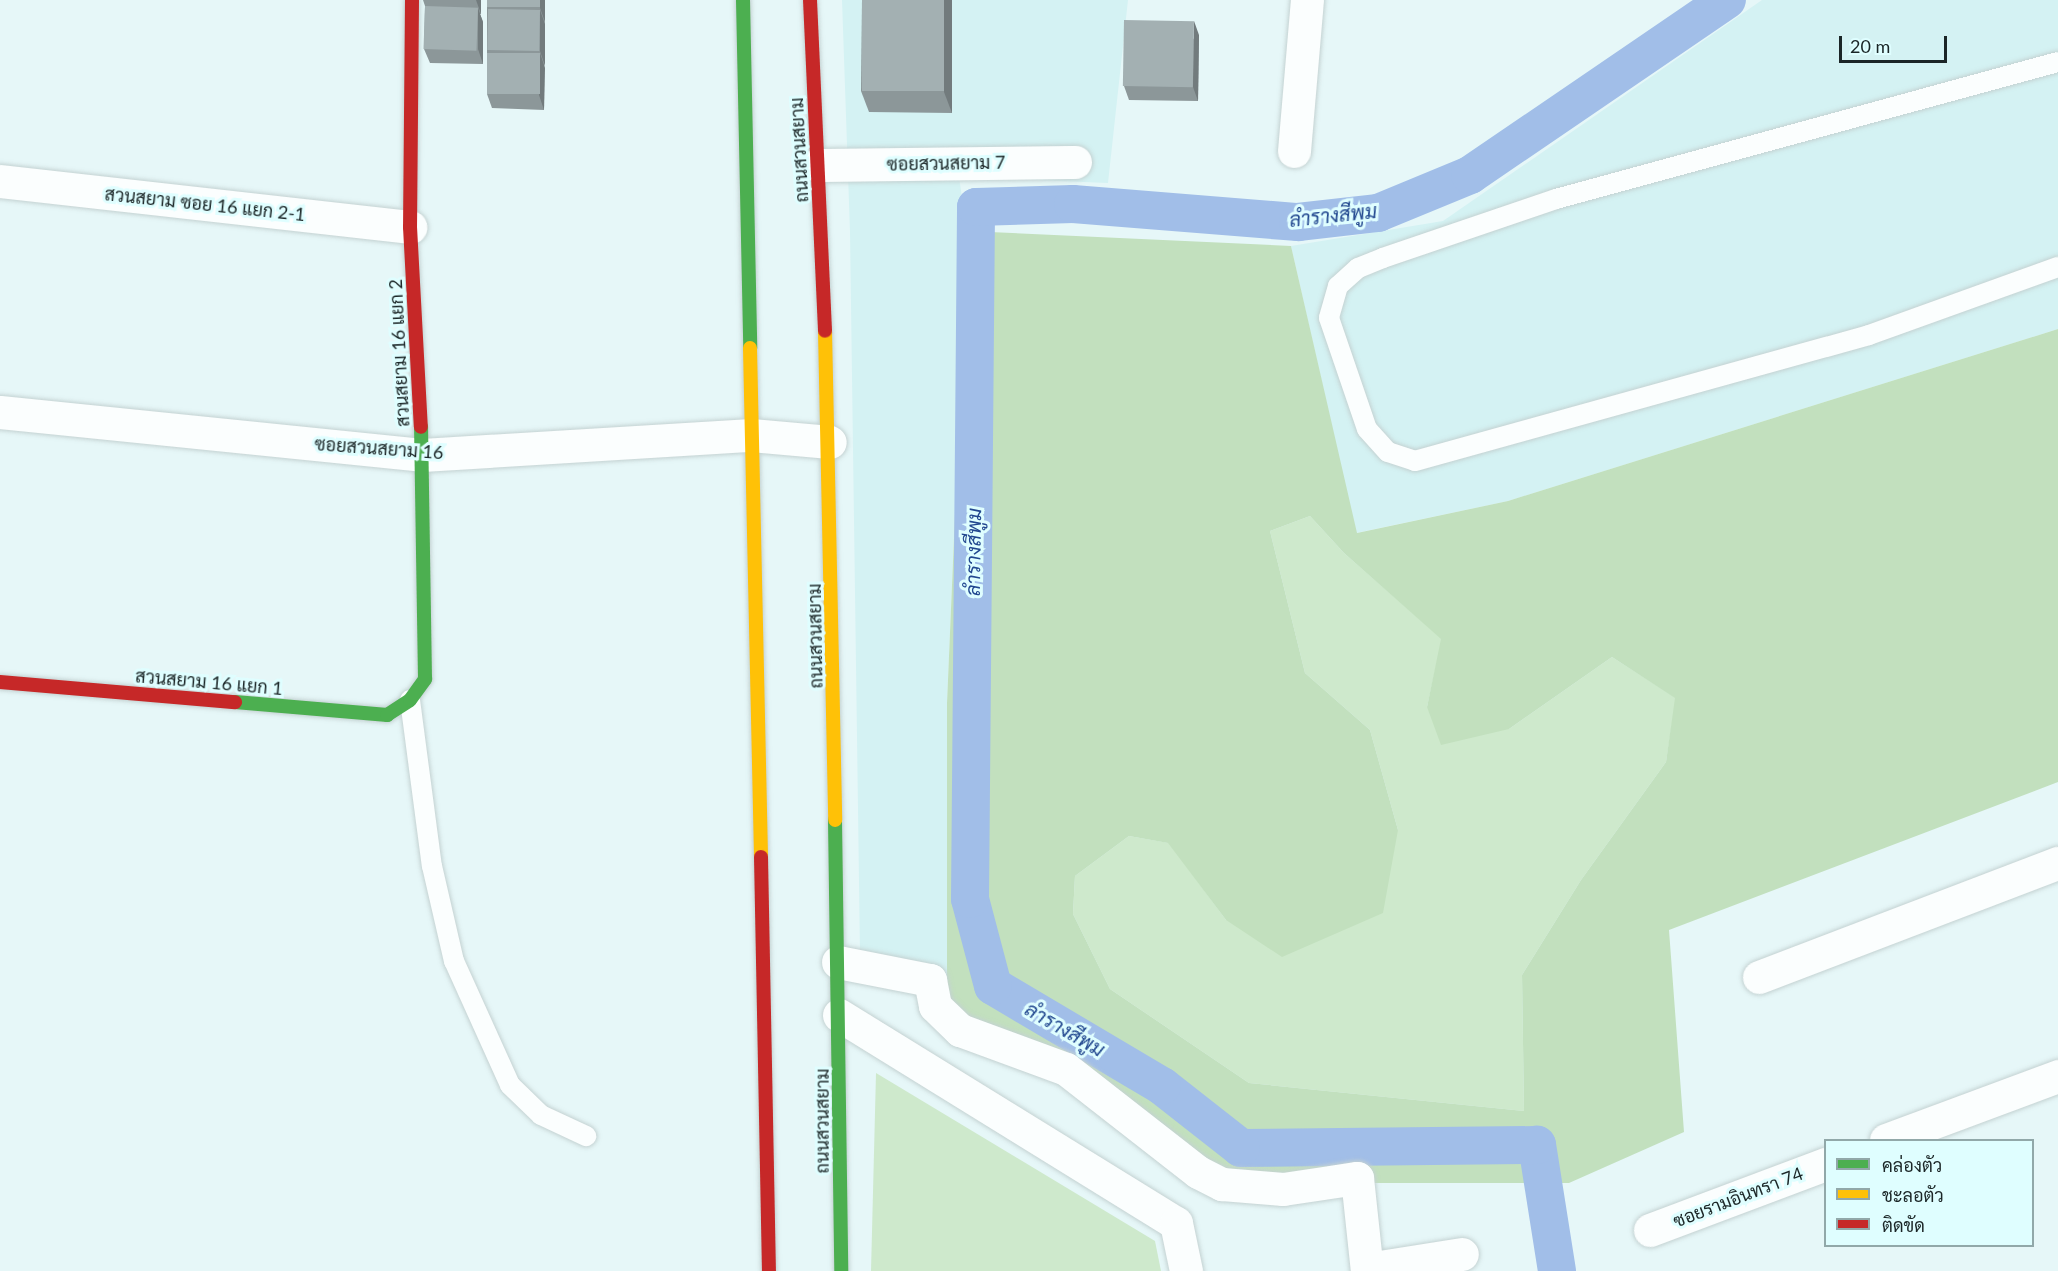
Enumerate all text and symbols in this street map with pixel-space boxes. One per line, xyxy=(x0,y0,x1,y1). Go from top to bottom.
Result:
scale bar xyxy=(1842,24,1950,62)
text: 20 m xyxy=(1850,35,1890,57)
street label: ถนนสวนสยาม xyxy=(785,97,813,203)
street label: ซอยสวนสยาม 7 xyxy=(887,151,1005,175)
street label: สวนสยาม ซอย 16 แยก 2-1 xyxy=(104,183,306,225)
water label: ลำรางสีพูม xyxy=(1288,198,1378,232)
street label: สวนสยาม 16 แยก 2 xyxy=(384,279,414,427)
street label: ซอยสวนสยาม 16 xyxy=(314,433,444,463)
water label: ลำรางสีพูม xyxy=(960,508,986,596)
street label: ถนนสวนสยาม xyxy=(803,583,827,689)
street label: สวนสยาม 16 แยก 1 xyxy=(134,665,284,699)
water label: ลำรางสีพูม xyxy=(1021,997,1109,1061)
street label: ถนนสวนสยาม xyxy=(811,1068,833,1174)
legend xyxy=(1824,1139,2034,1247)
text: คล่องตัว xyxy=(1882,1154,1942,1176)
street label: ซอยรามอินทรา 74 xyxy=(1670,1162,1806,1232)
text: ชะลอตัว xyxy=(1882,1184,1944,1206)
text: ติดขัด xyxy=(1882,1214,1925,1236)

